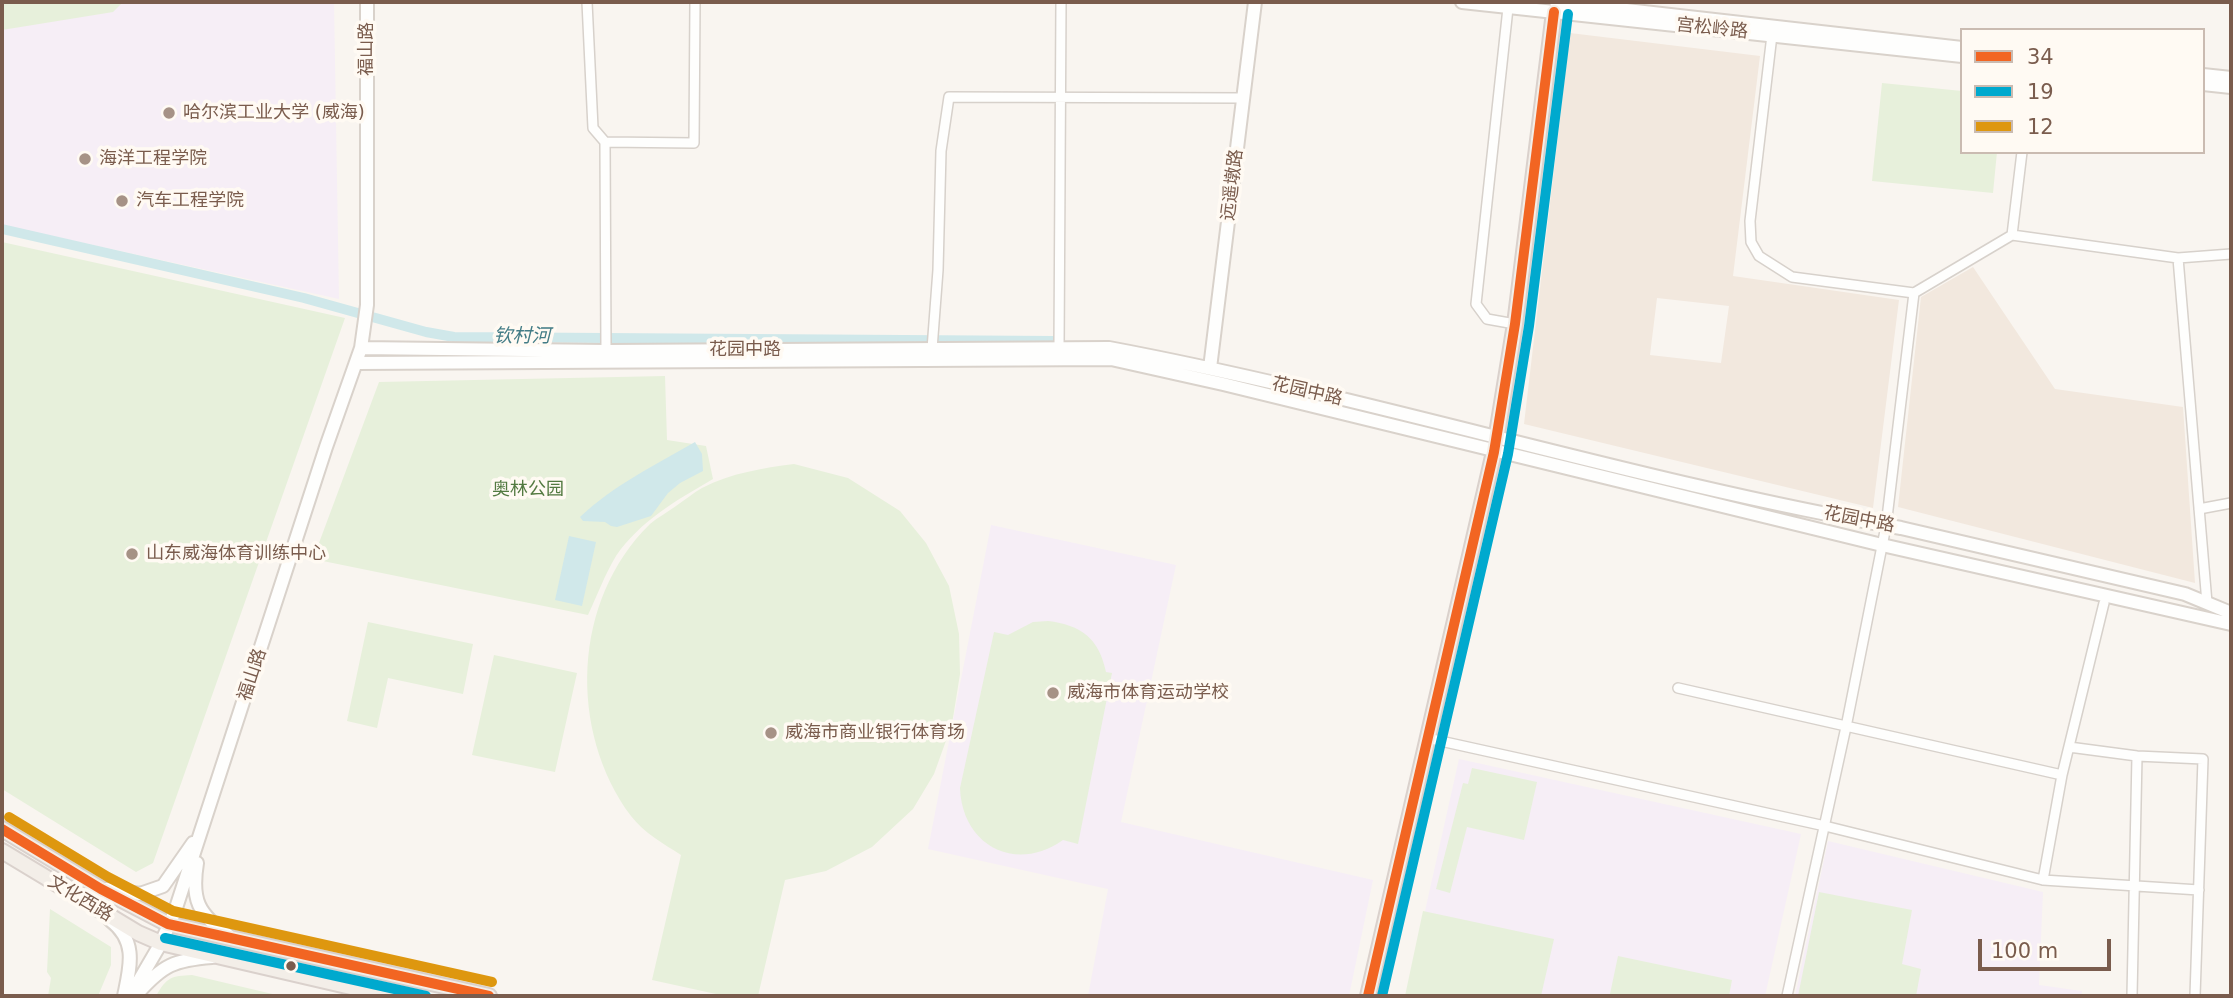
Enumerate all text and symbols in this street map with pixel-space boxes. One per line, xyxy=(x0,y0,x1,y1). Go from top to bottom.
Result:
street label: 宫松岭路 xyxy=(1675,14,1749,44)
street label: 福山路 xyxy=(356,22,378,76)
legend xyxy=(1960,28,2205,154)
text: 34 xyxy=(2027,45,2054,69)
text: 19 xyxy=(2027,80,2054,104)
place label: 哈尔滨工业大学 (威海) xyxy=(183,102,365,124)
marker: 哈尔滨工业大学 (威海) xyxy=(161,105,177,121)
text: 12 xyxy=(2027,115,2054,139)
place label: 海洋工程学院 xyxy=(99,148,207,170)
street label: 远遥墩路 xyxy=(1218,148,1248,222)
marker: 海洋工程学院 xyxy=(77,151,93,167)
place label: 汽车工程学院 xyxy=(136,190,244,212)
marker: 汽车工程学院 xyxy=(114,193,130,209)
water label: 钦村河 xyxy=(494,326,550,348)
street label: 花园中路 xyxy=(709,339,781,361)
street label: 花园中路 xyxy=(1269,373,1345,411)
park label: 奥林公园 xyxy=(492,479,564,501)
street label: 花园中路 xyxy=(1822,503,1896,537)
place label: 山东威海体育训练中心 xyxy=(146,543,326,565)
marker: 山东威海体育训练中心 xyxy=(124,546,140,562)
street label: 福山路 xyxy=(234,646,272,704)
place label: 威海市体育运动学校 xyxy=(1067,682,1229,704)
marker: 威海市体育运动学校 xyxy=(1045,685,1061,701)
place label: 威海市商业银行体育场 xyxy=(785,722,965,744)
marker: 威海市商业银行体育场 xyxy=(763,725,779,741)
street label: 文化西路 xyxy=(44,871,116,927)
scale bar xyxy=(1981,925,2114,969)
text: 100 m xyxy=(1991,939,2058,963)
unlabelled marker xyxy=(284,959,298,973)

